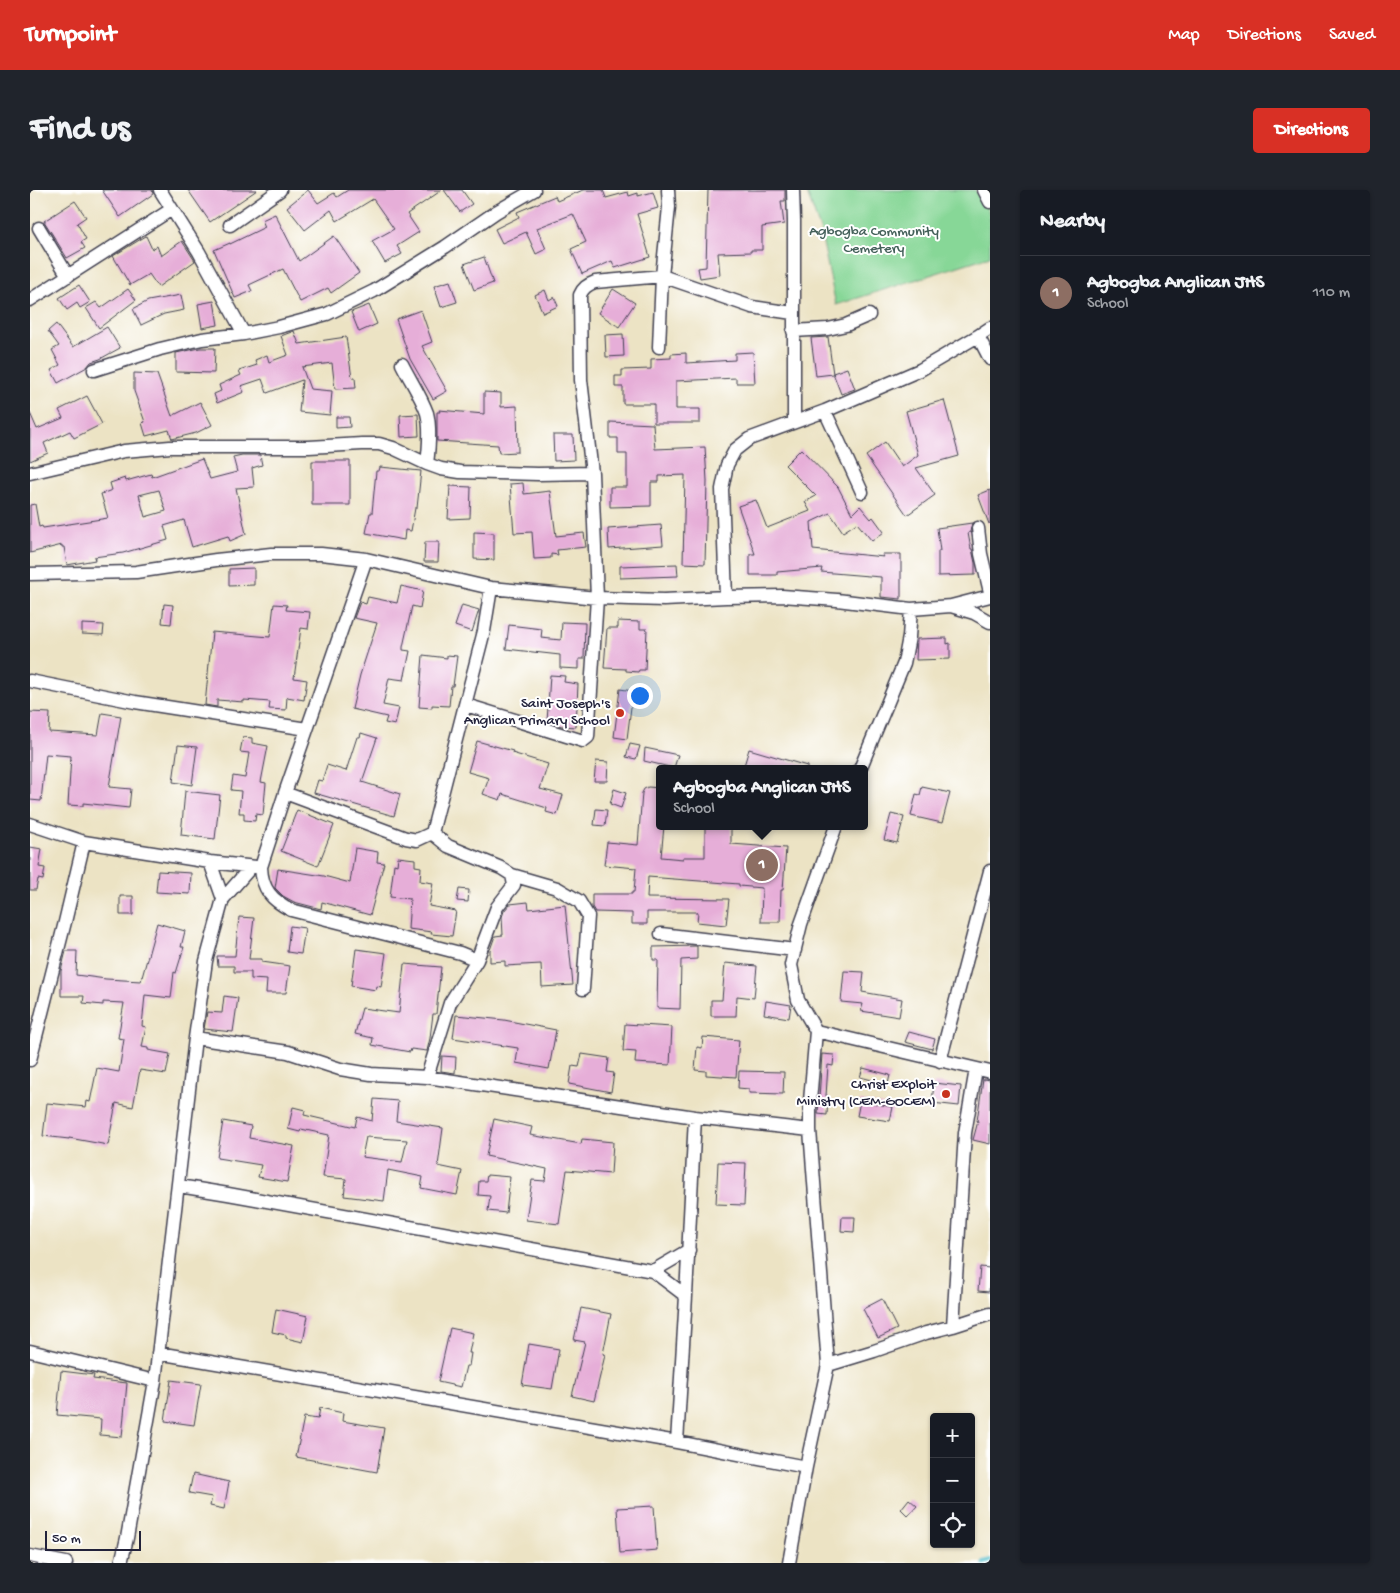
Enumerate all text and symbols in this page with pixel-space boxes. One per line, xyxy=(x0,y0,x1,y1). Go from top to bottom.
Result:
text: Turnpoint xyxy=(25,21,116,50)
text: Map xyxy=(1168,25,1200,46)
text: Directions xyxy=(1228,25,1301,46)
text: Saved xyxy=(1329,25,1375,46)
button: Directions xyxy=(1253,108,1370,153)
text: Find us xyxy=(30,110,130,151)
text: Nearby xyxy=(1040,210,1105,235)
park label: Agbogba Community Cemetery xyxy=(809,223,939,258)
text: Agbogba Anglican JHS xyxy=(1087,272,1264,295)
text: 1 xyxy=(1053,284,1059,303)
text: 110 m xyxy=(1313,284,1350,303)
text: School xyxy=(1087,295,1129,314)
your location xyxy=(627,683,653,709)
place label: Saint Joseph's Anglican Primary School xyxy=(464,695,610,730)
marker: Saint Joseph's Anglican Primary School xyxy=(614,707,626,719)
popup xyxy=(656,765,868,830)
text: Agbogba Anglican JHS xyxy=(673,777,851,800)
text: School xyxy=(673,800,715,819)
pin: 1 xyxy=(746,846,778,884)
place label: Christ Exploit Ministry (CEM-GOCEM) xyxy=(797,1076,938,1111)
marker: Christ Exploit Ministry (CEM-GOCEM) xyxy=(940,1088,952,1100)
map controls xyxy=(930,1413,975,1548)
button: + xyxy=(930,1413,975,1458)
button: − xyxy=(930,1458,975,1503)
button: locate xyxy=(930,1503,975,1548)
scale bar xyxy=(45,1528,141,1551)
text: 50 m xyxy=(52,1531,81,1548)

